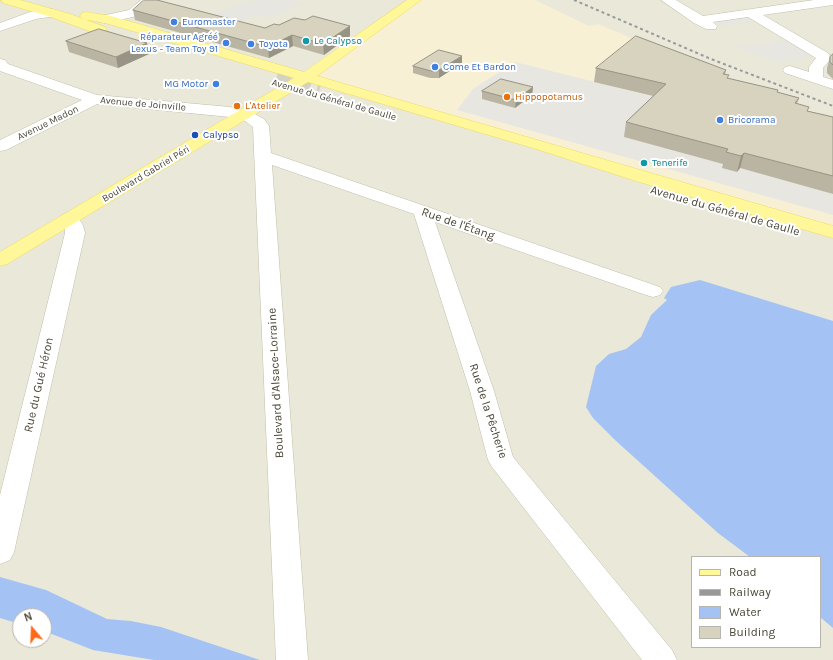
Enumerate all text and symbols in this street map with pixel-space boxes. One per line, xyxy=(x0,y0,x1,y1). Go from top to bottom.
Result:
place label: Euromaster xyxy=(182,16,235,28)
marker: Euromaster xyxy=(169,17,179,27)
place label: Réparateur Agréé Lexus - Team Toy 91 xyxy=(131,31,218,54)
place label: Le Calypso xyxy=(314,35,362,47)
marker: Le Calypso xyxy=(301,36,311,46)
marker: Réparateur Agréé Lexus - Team Toy 91 xyxy=(221,38,231,48)
place label: Toyota xyxy=(259,38,288,50)
marker: Toyota xyxy=(246,39,256,49)
place label: Come Et Bardon xyxy=(443,61,516,73)
marker: Come Et Bardon xyxy=(430,62,440,72)
street label: Avenue du Général de Gaulle xyxy=(270,76,398,124)
place label: MG Motor xyxy=(164,78,208,90)
marker: MG Motor xyxy=(211,79,221,89)
place label: Hippopotamus xyxy=(515,91,583,103)
marker: Hippopotamus xyxy=(502,92,512,102)
street label: Avenue de Joinville xyxy=(100,94,186,114)
place label: L'Atelier xyxy=(245,100,280,112)
marker: L'Atelier xyxy=(232,101,242,111)
street label: Avenue Madon xyxy=(15,103,81,143)
place label: Bricorama xyxy=(728,114,775,126)
marker: Bricorama xyxy=(715,115,725,125)
place label: Calypso xyxy=(203,129,239,141)
marker: Calypso xyxy=(190,130,200,140)
street label: Boulevard Gabriel Péri xyxy=(100,143,192,205)
place label: Tenerife xyxy=(652,157,688,169)
marker: Tenerife xyxy=(639,158,649,168)
street label: Avenue du Général de Gaulle xyxy=(649,183,801,239)
street label: Rue de l'Étang xyxy=(419,205,497,243)
street label: Boulevard d'Alsace-Lorraine xyxy=(265,307,287,459)
street label: Rue du Gué Héron xyxy=(21,336,57,434)
street label: Rue de la Pêcherie xyxy=(466,362,510,460)
legend xyxy=(691,556,821,648)
text: Road xyxy=(729,565,757,579)
text: Railway xyxy=(729,585,771,599)
text: Water xyxy=(729,605,761,619)
north arrow xyxy=(12,608,52,648)
text: N xyxy=(22,610,34,625)
text: Building xyxy=(729,625,775,639)

